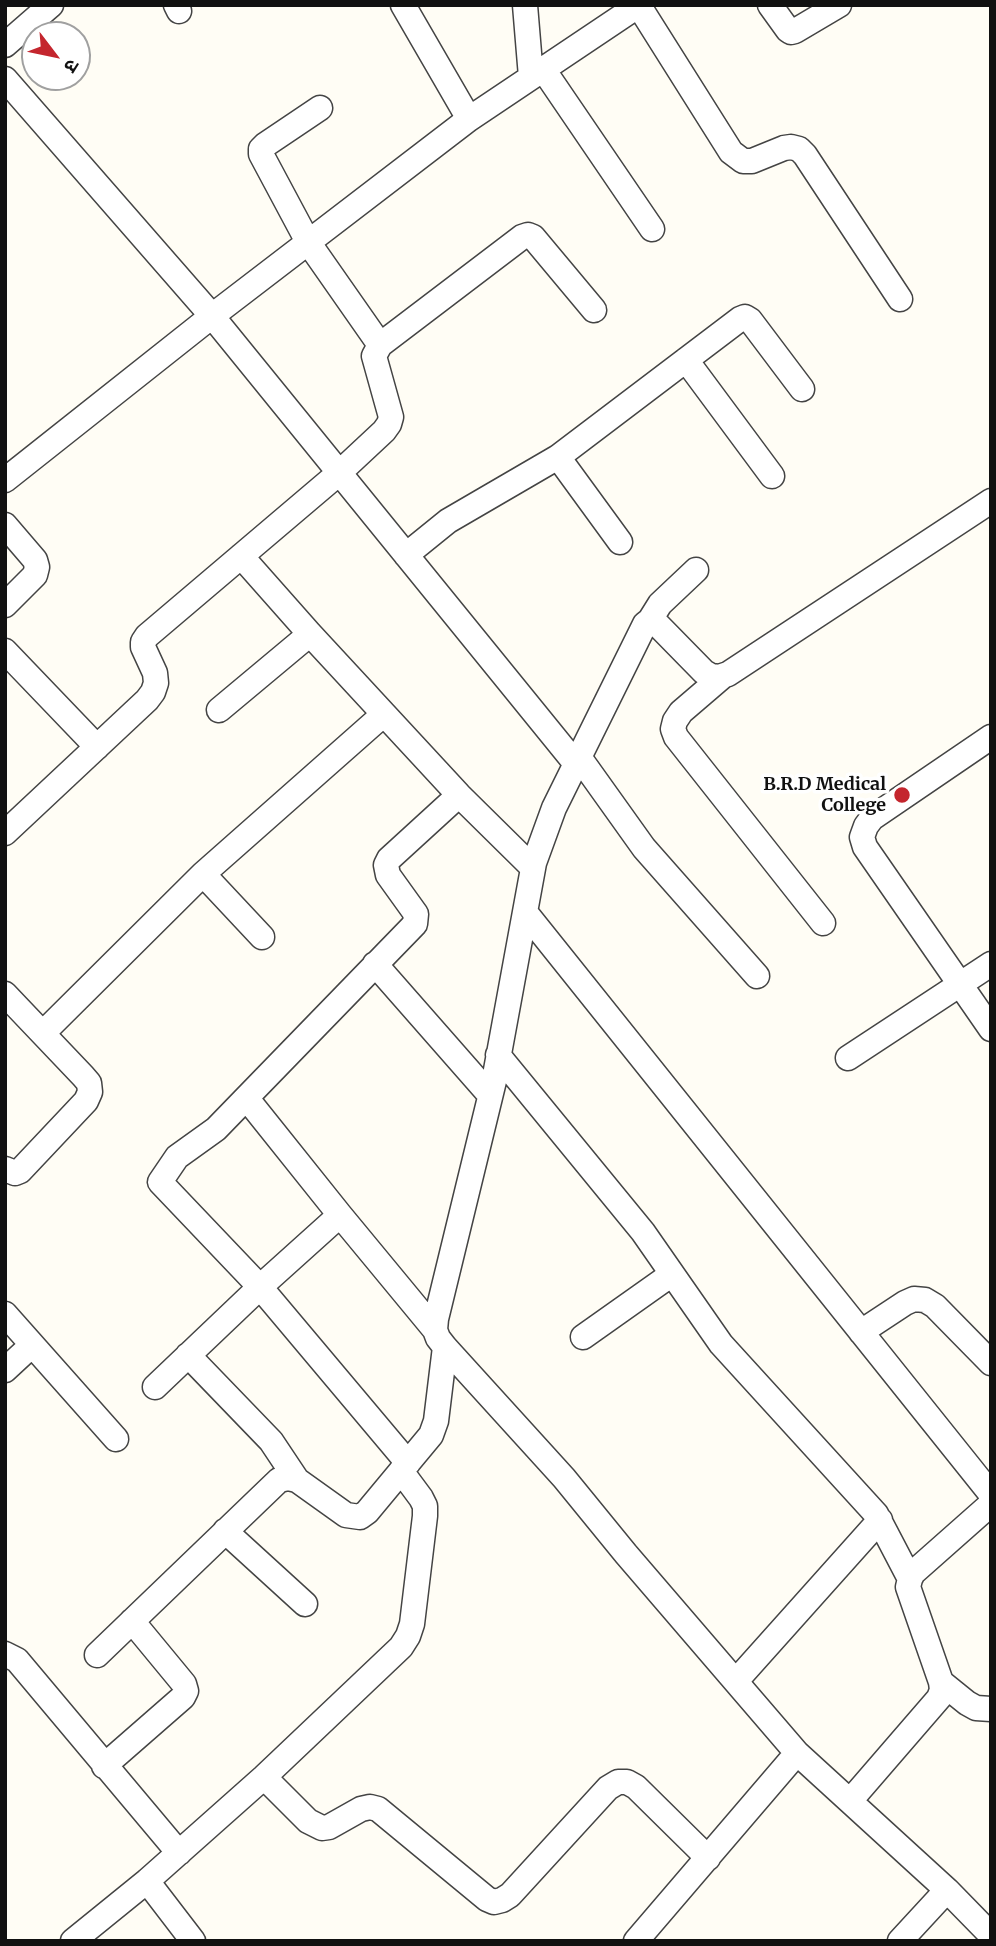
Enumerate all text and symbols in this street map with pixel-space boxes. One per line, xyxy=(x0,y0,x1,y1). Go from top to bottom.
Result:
north arrow xyxy=(21,21,91,91)
text: उ xyxy=(59,55,85,77)
place label: B.R.D Medical College xyxy=(763,774,886,816)
marker: B.R.D Medical College xyxy=(892,785,912,805)

